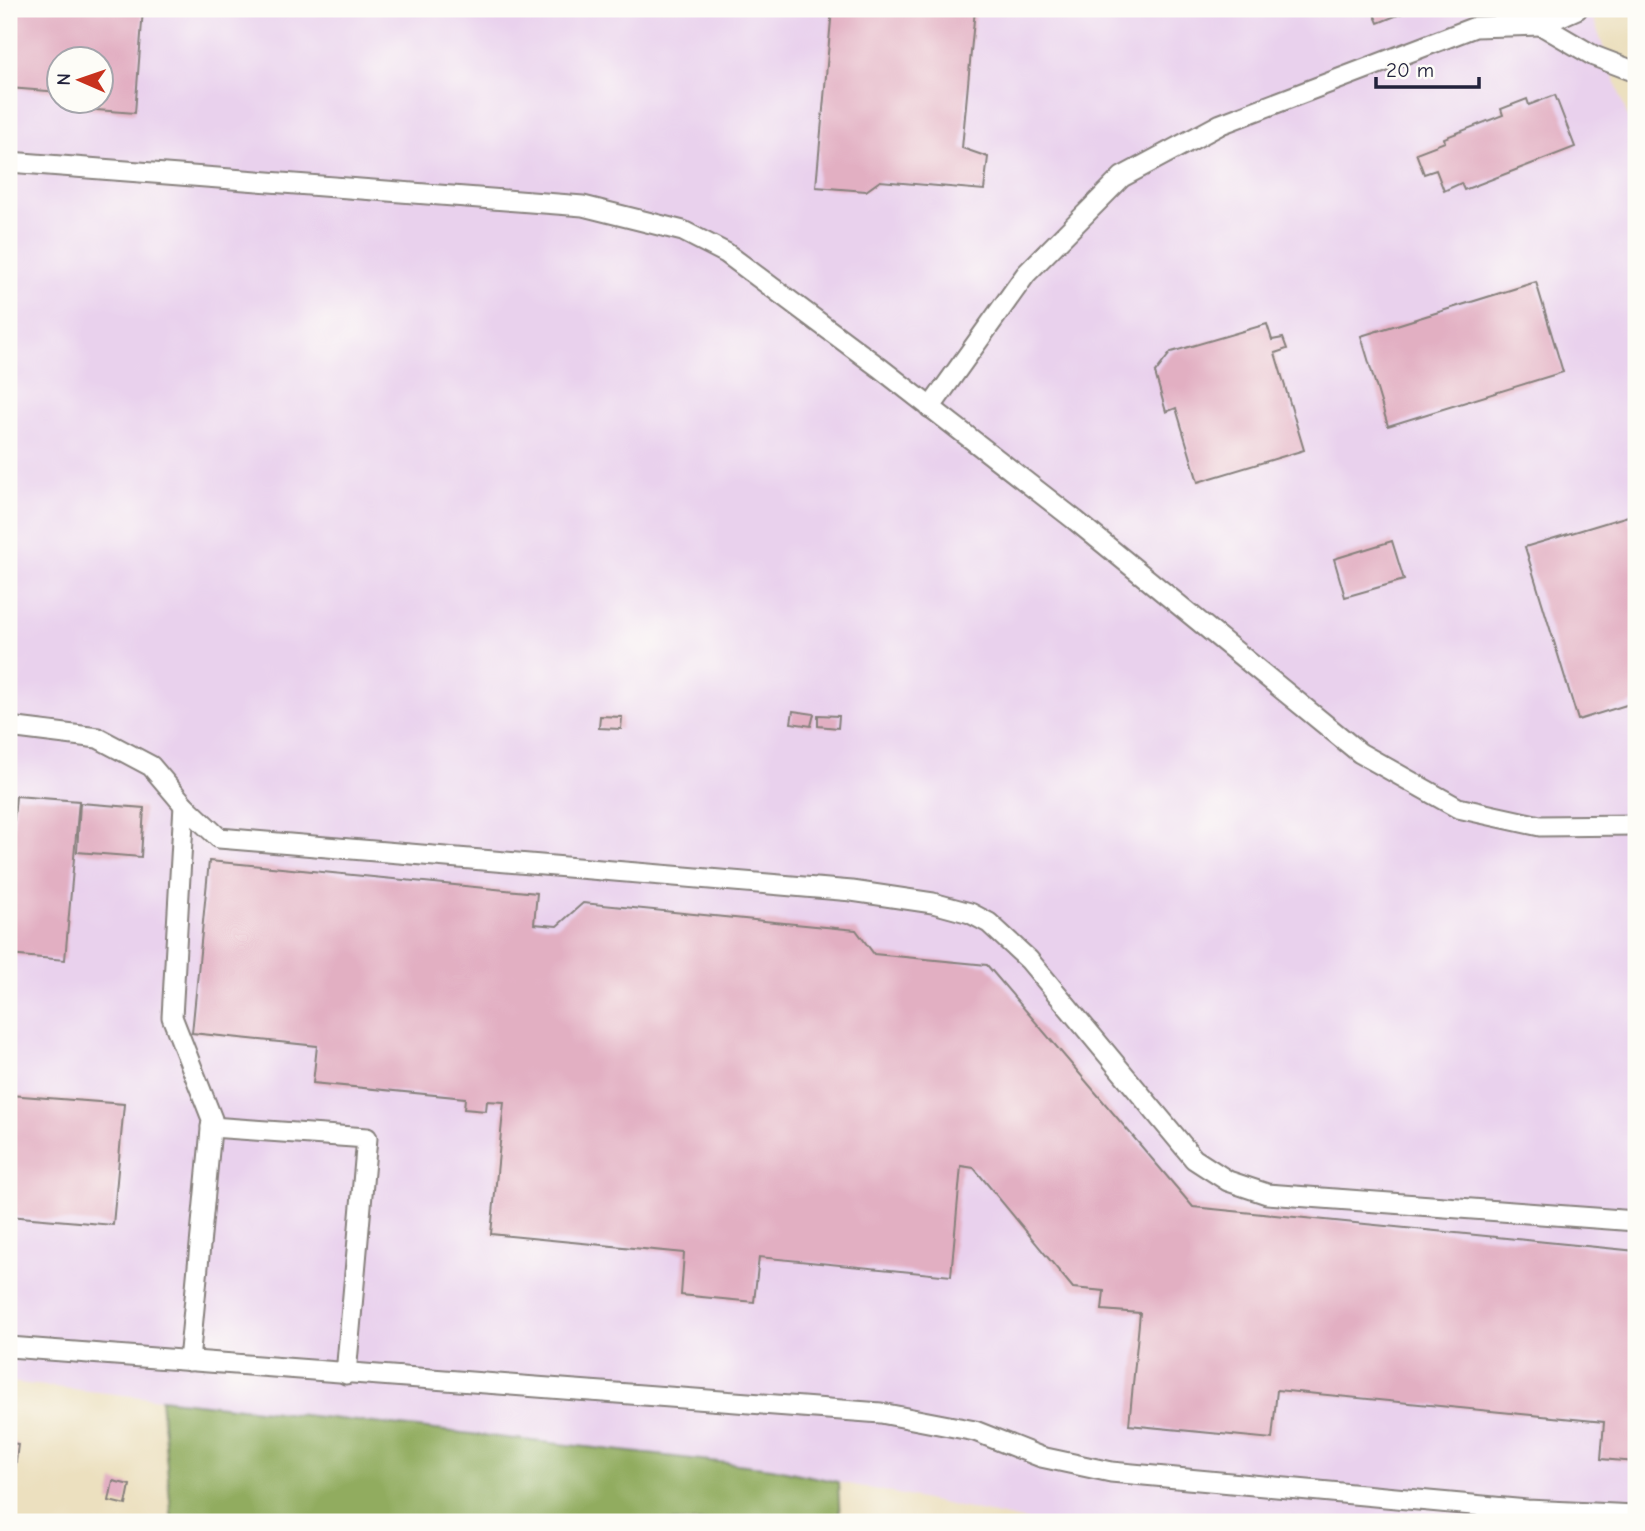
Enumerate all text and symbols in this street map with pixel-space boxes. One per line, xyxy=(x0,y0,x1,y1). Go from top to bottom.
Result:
north arrow xyxy=(46,46,116,116)
scale bar xyxy=(1376,46,1479,90)
text: 20 m xyxy=(1386,58,1434,82)
text: N xyxy=(53,73,75,86)

